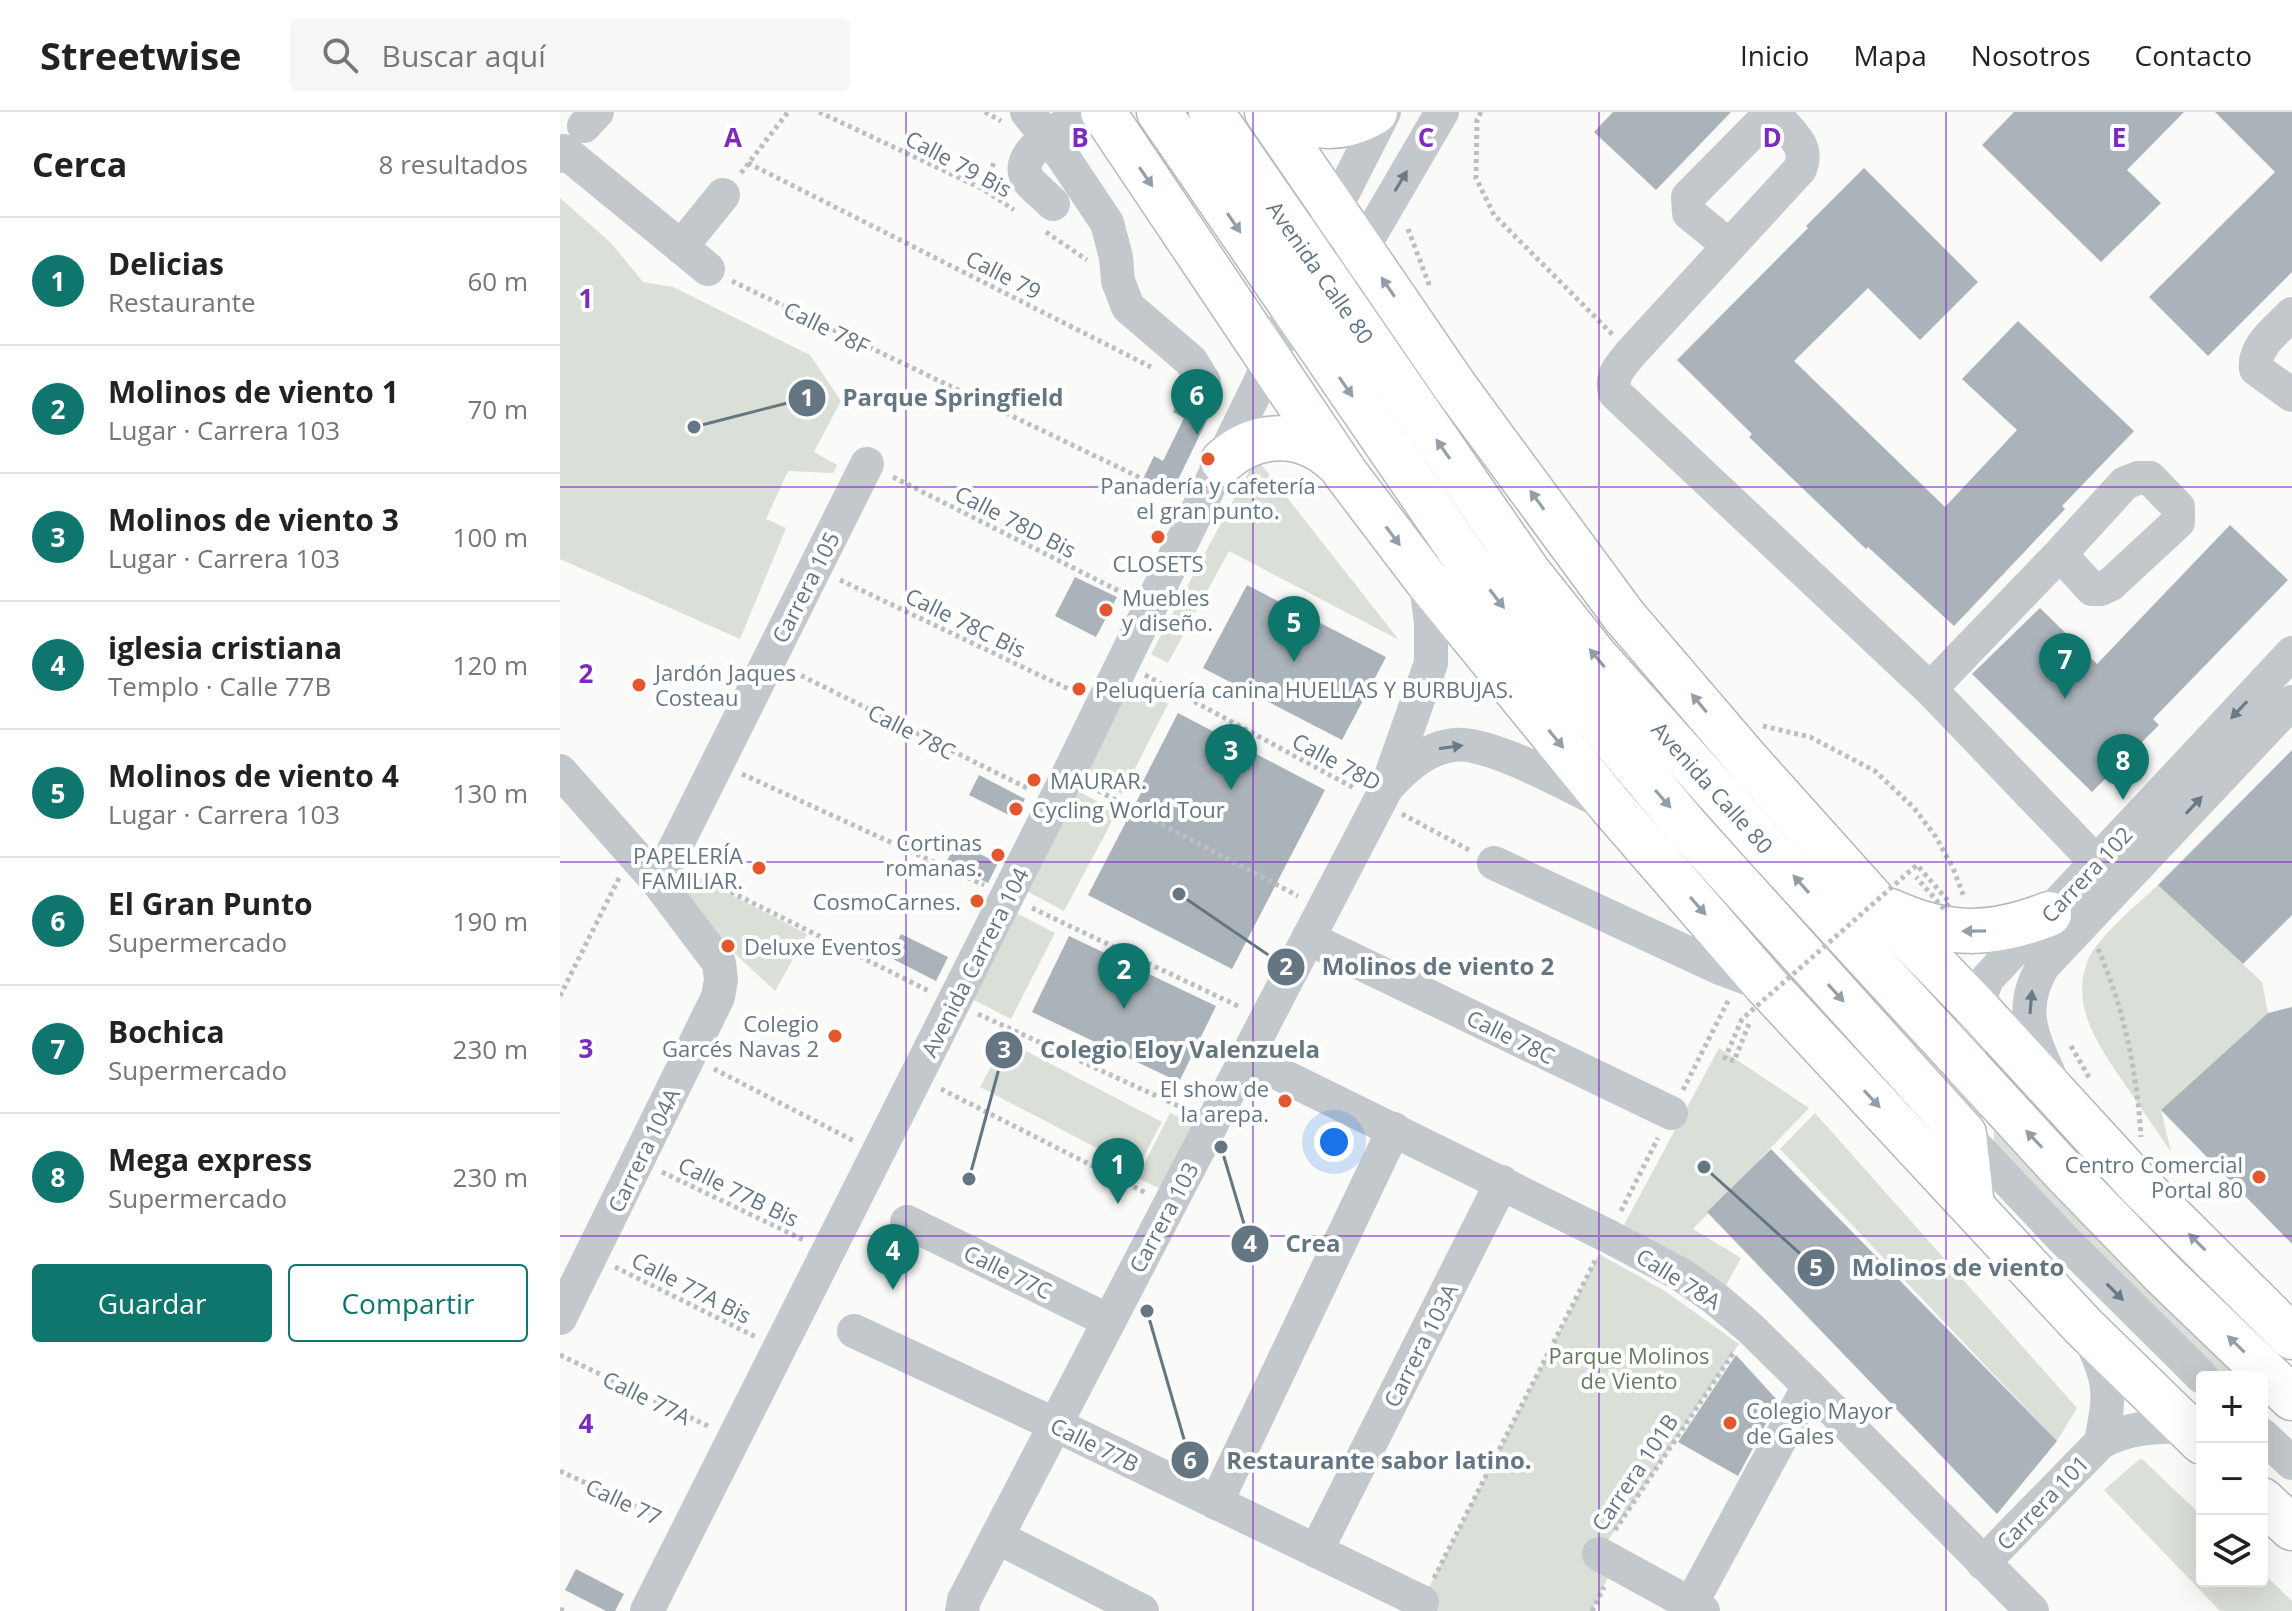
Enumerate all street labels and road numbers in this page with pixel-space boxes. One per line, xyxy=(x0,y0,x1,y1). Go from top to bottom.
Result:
street label: Calle 79 Bis xyxy=(901,122,1017,204)
street label: Avenida Calle 80 xyxy=(1260,195,1382,349)
street label: Calle 79 xyxy=(961,242,1047,306)
street label: Calle 78F xyxy=(779,293,875,361)
street label: Calle 78D Bis xyxy=(950,478,1082,564)
street label: Carrera 105 xyxy=(764,526,846,648)
street label: Calle 78C Bis xyxy=(901,580,1031,664)
street label: Calle 78C xyxy=(863,696,961,766)
street label: Avenida Calle 80 xyxy=(1646,714,1780,860)
street label: Calle 78D xyxy=(1287,725,1387,797)
street label: Carrera 102 xyxy=(2034,819,2138,929)
street label: Avenida Carrera 104 xyxy=(913,862,1035,1062)
street label: Calle 78C xyxy=(1462,1002,1560,1070)
street label: Carrera 104A xyxy=(600,1083,686,1217)
street label: Calle 77B Bis xyxy=(674,1149,804,1233)
street label: Carrera 103 xyxy=(1121,1156,1205,1278)
street label: Calle 77C xyxy=(959,1237,1057,1305)
street label: Calle 78A xyxy=(1631,1240,1727,1316)
street label: Calle 77A Bis xyxy=(627,1244,757,1330)
street label: Carrera 103A xyxy=(1376,1278,1464,1412)
street label: Calle 77A xyxy=(598,1363,696,1431)
street label: Carrera 101B xyxy=(1584,1408,1684,1536)
street label: Calle 77B xyxy=(1046,1410,1144,1478)
street label: Carrera 101 xyxy=(1989,1448,2095,1556)
street label: Calle 77 xyxy=(581,1470,667,1532)

